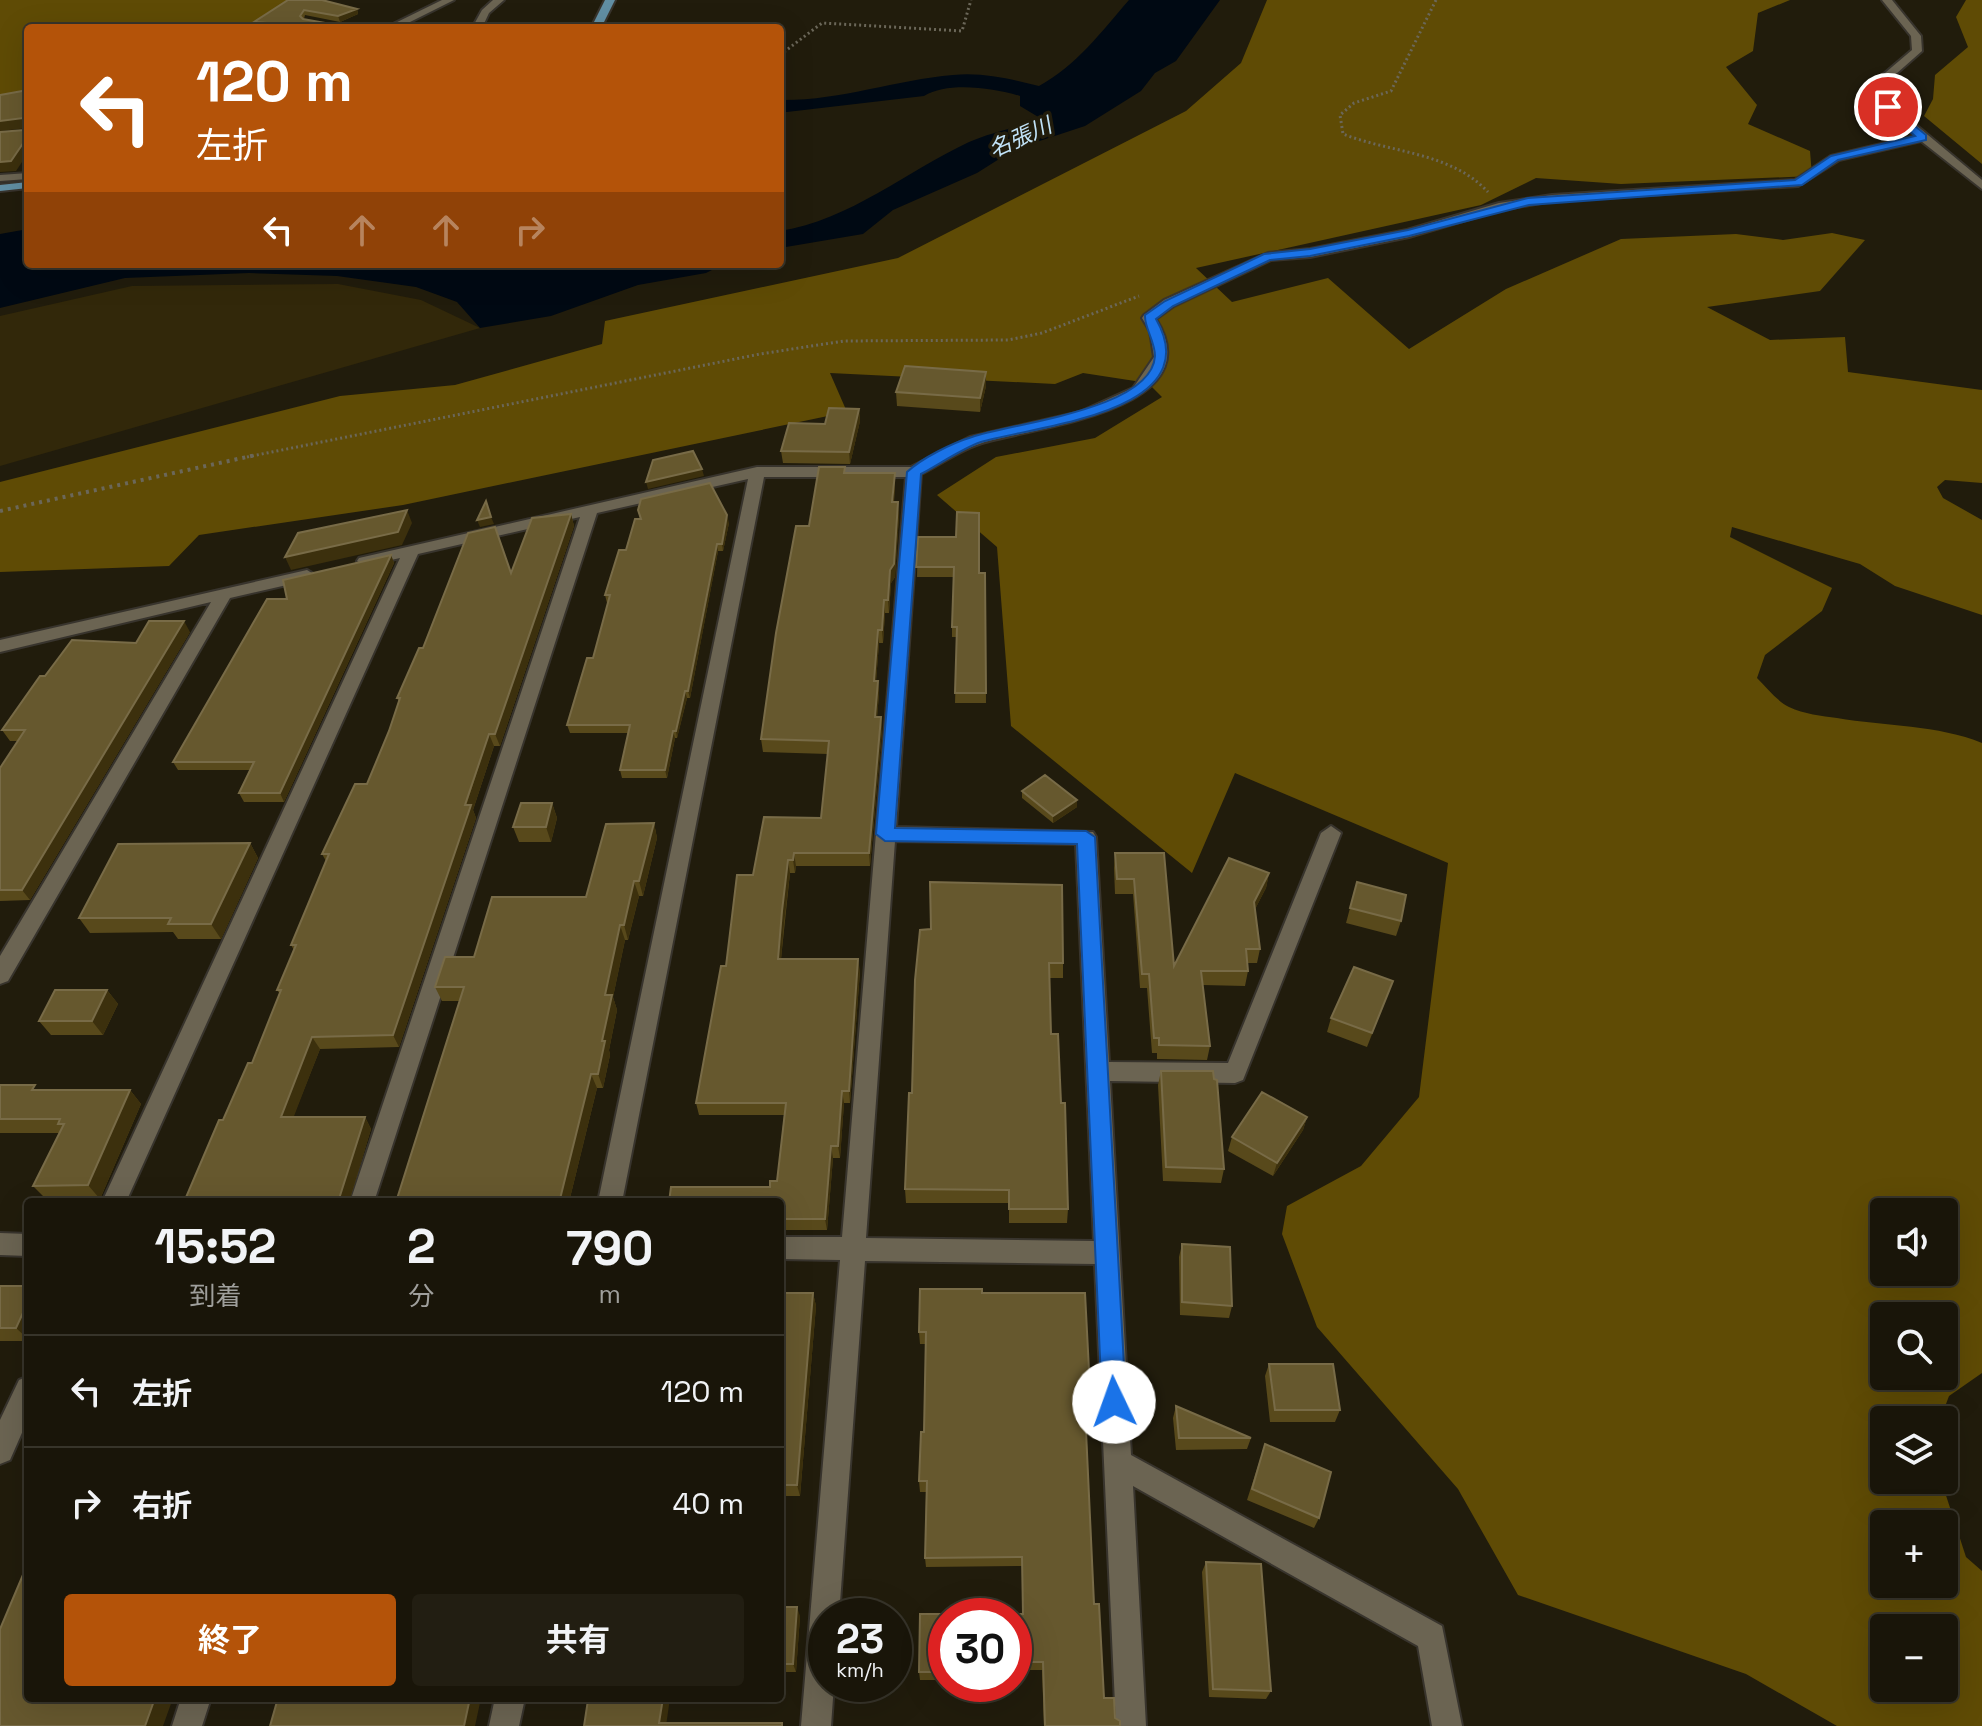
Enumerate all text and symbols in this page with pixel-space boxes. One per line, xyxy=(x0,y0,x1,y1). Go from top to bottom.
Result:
text: 120 m xyxy=(196,46,353,117)
icon: left xyxy=(64,56,168,160)
pin xyxy=(1854,73,1922,141)
icon: arrive xyxy=(1866,85,1910,129)
water label: 名張川 xyxy=(984,110,1058,163)
text: 左折 xyxy=(196,123,268,169)
icon: left xyxy=(256,208,300,252)
icon: ahead xyxy=(340,208,384,252)
icon: ahead xyxy=(424,208,468,252)
icon: right xyxy=(508,208,552,252)
map controls xyxy=(1870,1198,1958,1702)
button: sound xyxy=(1870,1198,1958,1286)
text: 15:52 xyxy=(155,1216,276,1277)
text: 2 xyxy=(407,1216,435,1277)
text: 790 xyxy=(566,1218,653,1279)
text: m xyxy=(599,1277,621,1311)
text: 到着 xyxy=(189,1279,241,1313)
text: 分 xyxy=(408,1279,434,1313)
button: search xyxy=(1870,1302,1958,1390)
position arrow xyxy=(1072,1360,1156,1444)
icon: left xyxy=(64,1369,108,1413)
text: 120 m xyxy=(661,1372,744,1411)
text: 左折 xyxy=(132,1374,192,1413)
button: layers xyxy=(1870,1406,1958,1494)
icon: right xyxy=(64,1481,108,1525)
text: 40 m xyxy=(673,1484,744,1523)
text: 右折 xyxy=(132,1486,192,1525)
button: + xyxy=(1870,1510,1958,1598)
button: 終了 xyxy=(64,1594,396,1686)
button: 共有 xyxy=(412,1594,744,1686)
speed limit sign: 30 xyxy=(928,1598,1032,1702)
text: 23 xyxy=(836,1614,884,1665)
button: − xyxy=(1870,1614,1958,1702)
text: km/h xyxy=(836,1657,884,1683)

